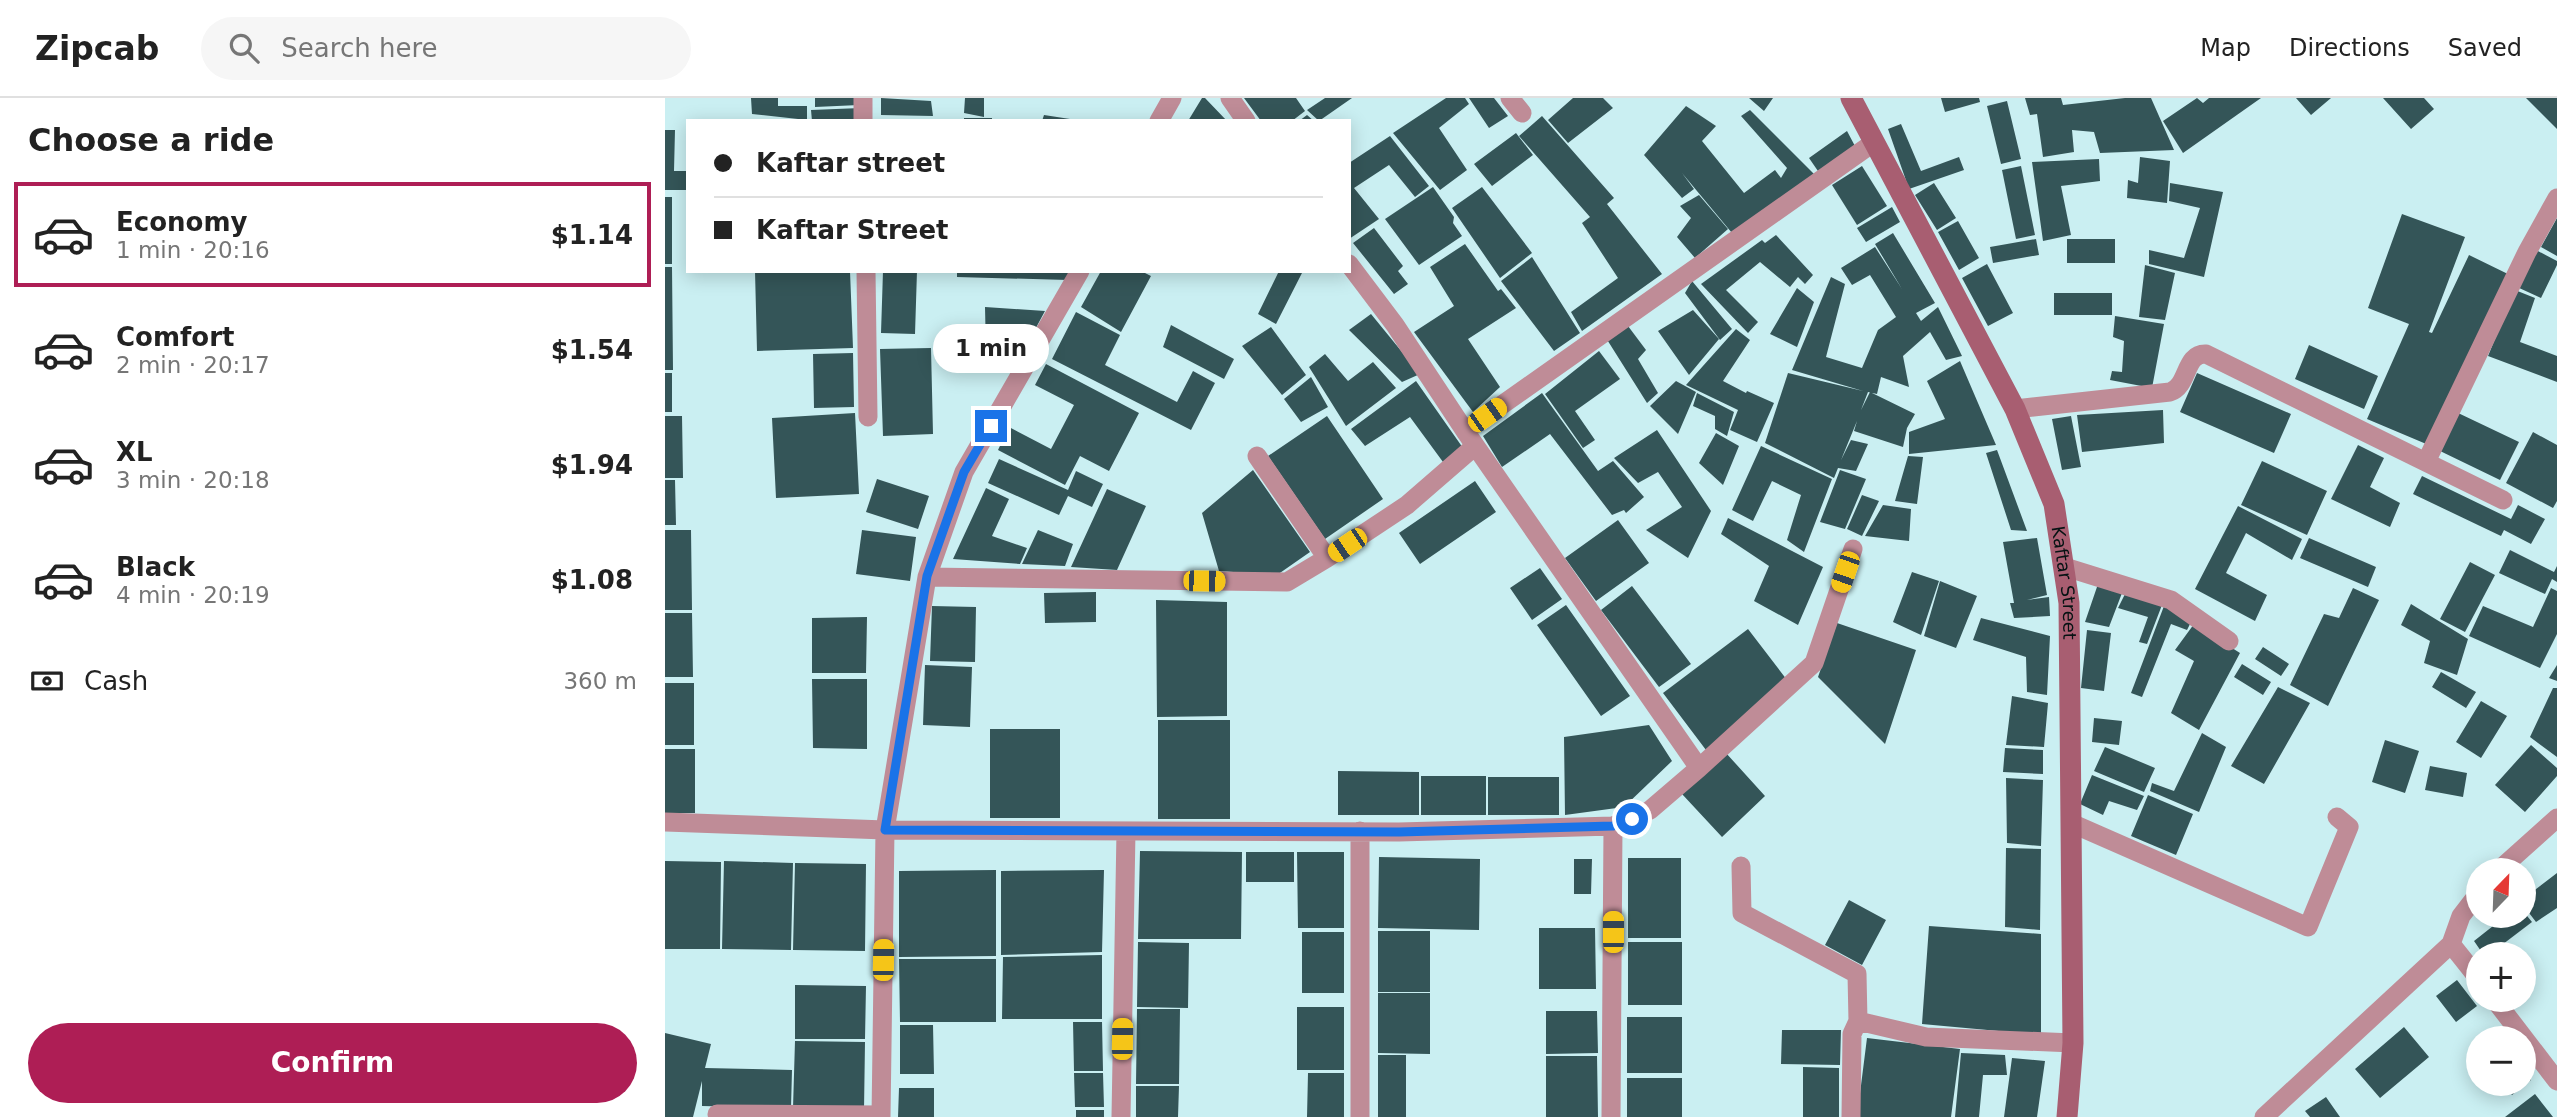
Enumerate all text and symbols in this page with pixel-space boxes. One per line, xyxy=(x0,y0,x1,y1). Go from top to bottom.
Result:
search box xyxy=(201,17,691,80)
text: Zipcab xyxy=(35,29,159,68)
icon: search xyxy=(225,29,263,67)
text: Search here xyxy=(281,33,438,63)
text: Map xyxy=(2200,34,2251,62)
text: Directions xyxy=(2289,34,2410,62)
text: Saved xyxy=(2448,34,2522,62)
text: Choose a ride xyxy=(28,121,274,159)
text: Kaftar street xyxy=(756,148,945,178)
icon: car xyxy=(32,203,95,266)
text: Economy xyxy=(116,207,247,237)
text: Kaftar Street xyxy=(756,215,949,245)
text: $1.14 xyxy=(551,220,633,250)
text: 1 min · 20:16 xyxy=(116,237,270,263)
icon: car xyxy=(32,318,95,381)
text: Comfort xyxy=(116,322,234,352)
callout: 1 min xyxy=(933,324,1049,374)
text: $1.54 xyxy=(551,335,633,365)
text: 1 min xyxy=(955,335,1027,361)
text: 2 min · 20:17 xyxy=(116,352,270,378)
car xyxy=(1464,394,1511,436)
route end xyxy=(975,410,1007,442)
icon: car xyxy=(32,433,95,496)
text: XL xyxy=(116,437,153,467)
text: $1.94 xyxy=(551,450,633,480)
text: 3 min · 20:18 xyxy=(116,467,270,493)
car xyxy=(1324,525,1371,565)
street label: Kaftar Street xyxy=(2047,525,2080,640)
icon: car xyxy=(32,548,95,611)
car xyxy=(1829,549,1862,595)
text: Black xyxy=(116,552,195,582)
text: $1.08 xyxy=(551,565,633,595)
car xyxy=(1183,570,1226,592)
text: 4 min · 20:19 xyxy=(116,582,270,608)
icon: cash xyxy=(28,662,66,700)
text: Cash xyxy=(84,666,148,696)
text: 360 m xyxy=(563,668,637,694)
route start xyxy=(1616,803,1648,835)
north arrow xyxy=(2466,858,2536,928)
map controls xyxy=(2466,858,2536,1096)
car xyxy=(1603,911,1624,953)
car xyxy=(873,939,894,981)
button: + xyxy=(2466,942,2536,1012)
car xyxy=(1112,1018,1133,1060)
button: Confirm xyxy=(28,1023,637,1103)
button: − xyxy=(2466,1026,2536,1096)

